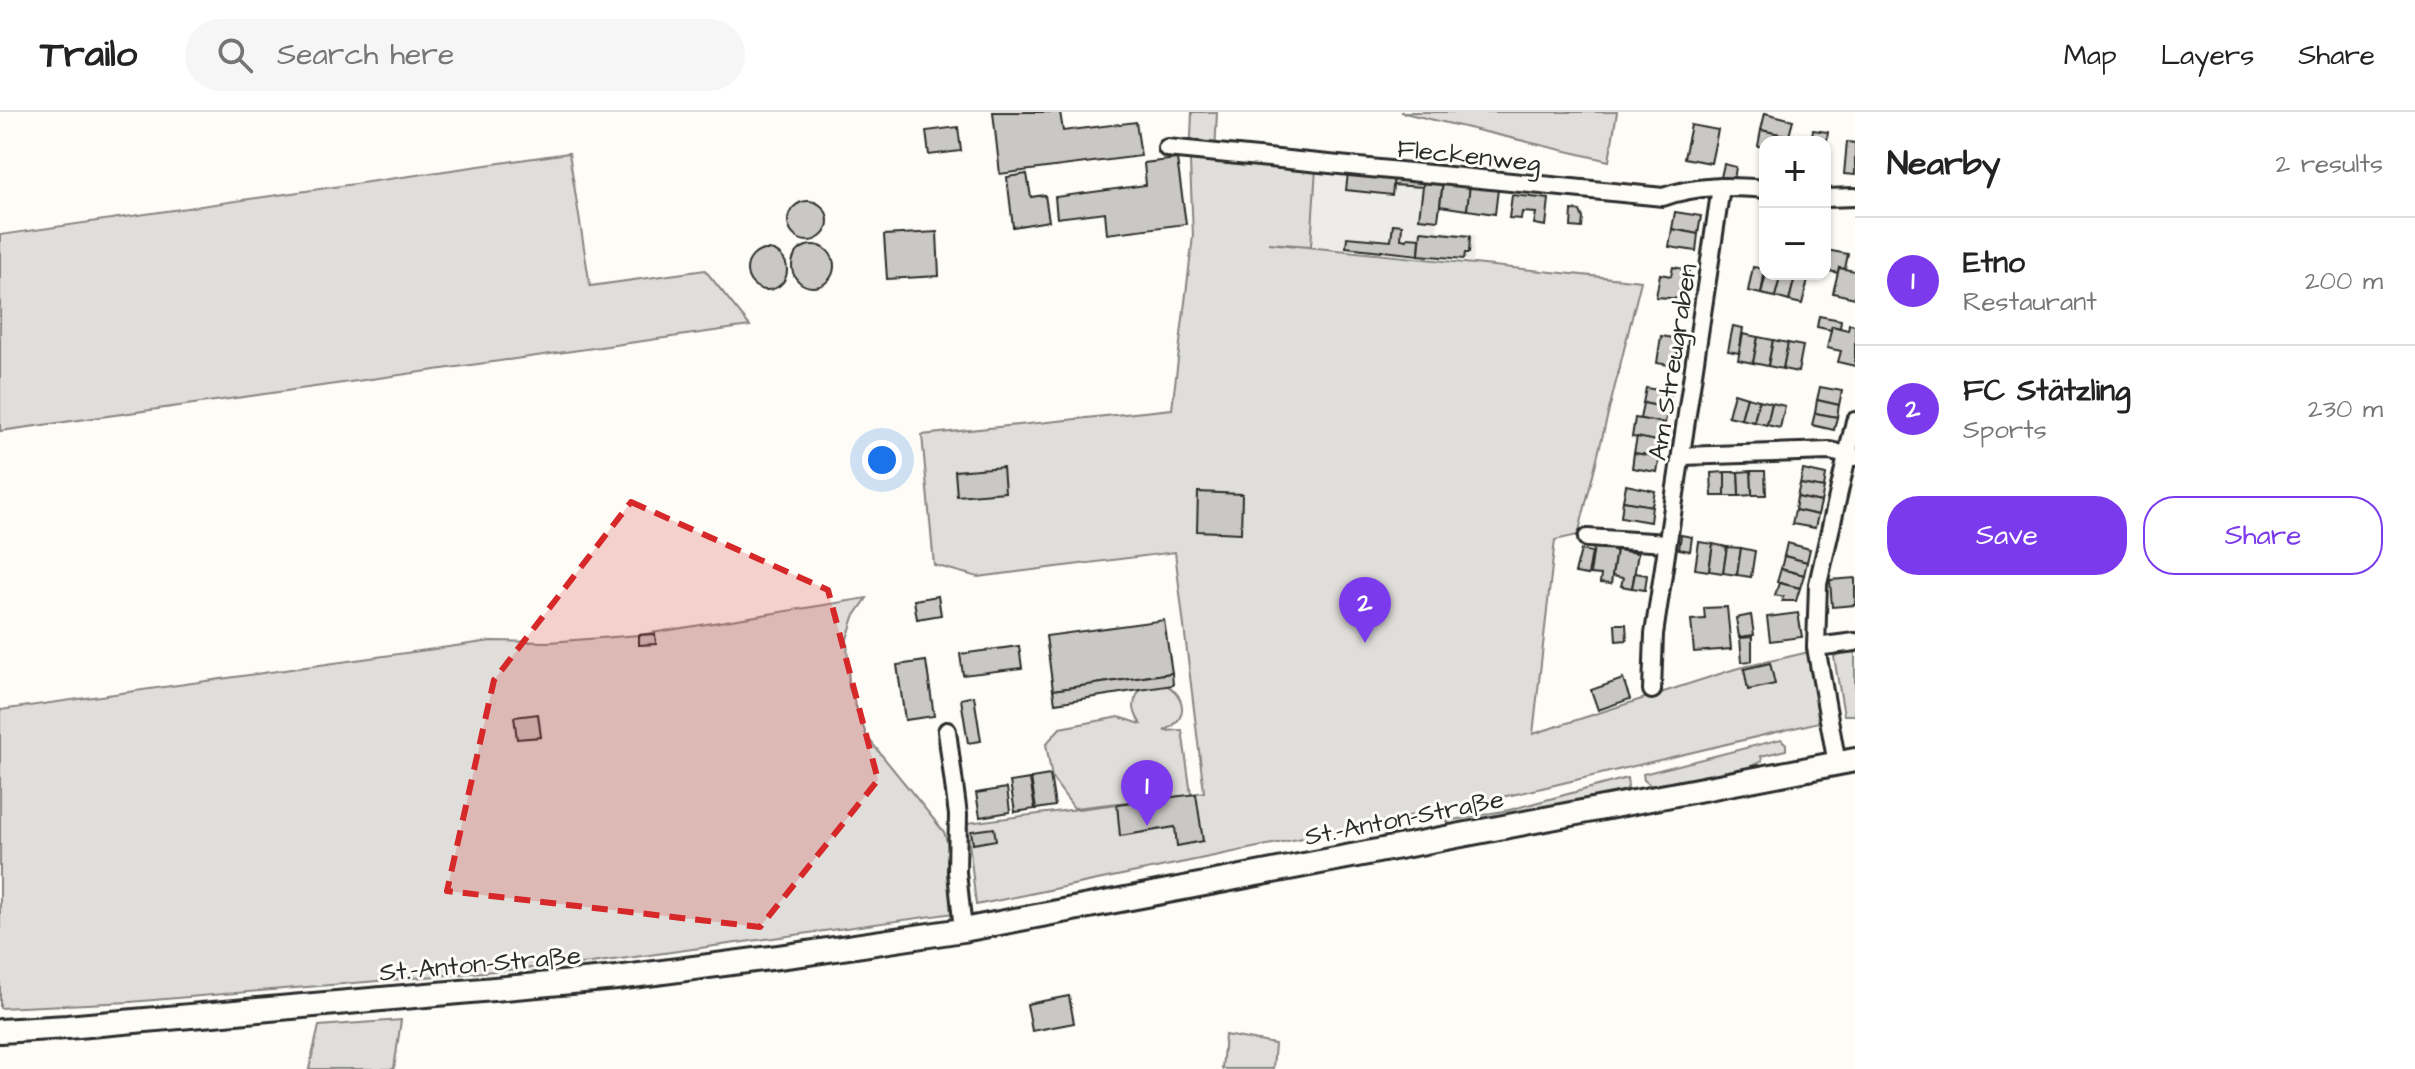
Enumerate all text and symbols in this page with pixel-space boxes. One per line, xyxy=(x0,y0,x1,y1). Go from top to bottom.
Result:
search box xyxy=(185,19,745,91)
text: Trailo xyxy=(40,29,137,81)
icon: search xyxy=(213,33,257,77)
text: Search here xyxy=(277,34,454,76)
text: Map xyxy=(2064,36,2117,75)
text: Layers xyxy=(2161,36,2254,75)
text: Share xyxy=(2298,36,2375,75)
street label: Fleckenweg xyxy=(1395,131,1542,183)
map controls xyxy=(1759,136,1831,280)
button: + xyxy=(1759,136,1831,208)
text: Nearby xyxy=(1887,140,2001,188)
text: 2 results xyxy=(2275,146,2383,182)
button: − xyxy=(1759,208,1831,280)
text: Etno xyxy=(1963,242,2025,284)
street label: Am Streugraben xyxy=(1640,261,1708,463)
text: 1 xyxy=(1911,263,1915,299)
text: 200 m xyxy=(2305,263,2383,299)
text: Restaurant xyxy=(1963,284,2097,320)
text: FC Stätzling xyxy=(1963,370,2130,412)
text: 2 xyxy=(1906,391,1920,427)
text: 230 m xyxy=(2308,391,2383,427)
text: Sports xyxy=(1963,412,2047,448)
your location xyxy=(862,440,902,480)
button: Save xyxy=(1887,496,2127,575)
button: Share xyxy=(2143,496,2383,575)
pin: 2 xyxy=(1339,577,1391,643)
pin: 1 xyxy=(1121,760,1173,826)
street label: St.-Anton-Straße xyxy=(1302,781,1507,855)
street label: St.-Anton-Straße xyxy=(378,937,582,991)

